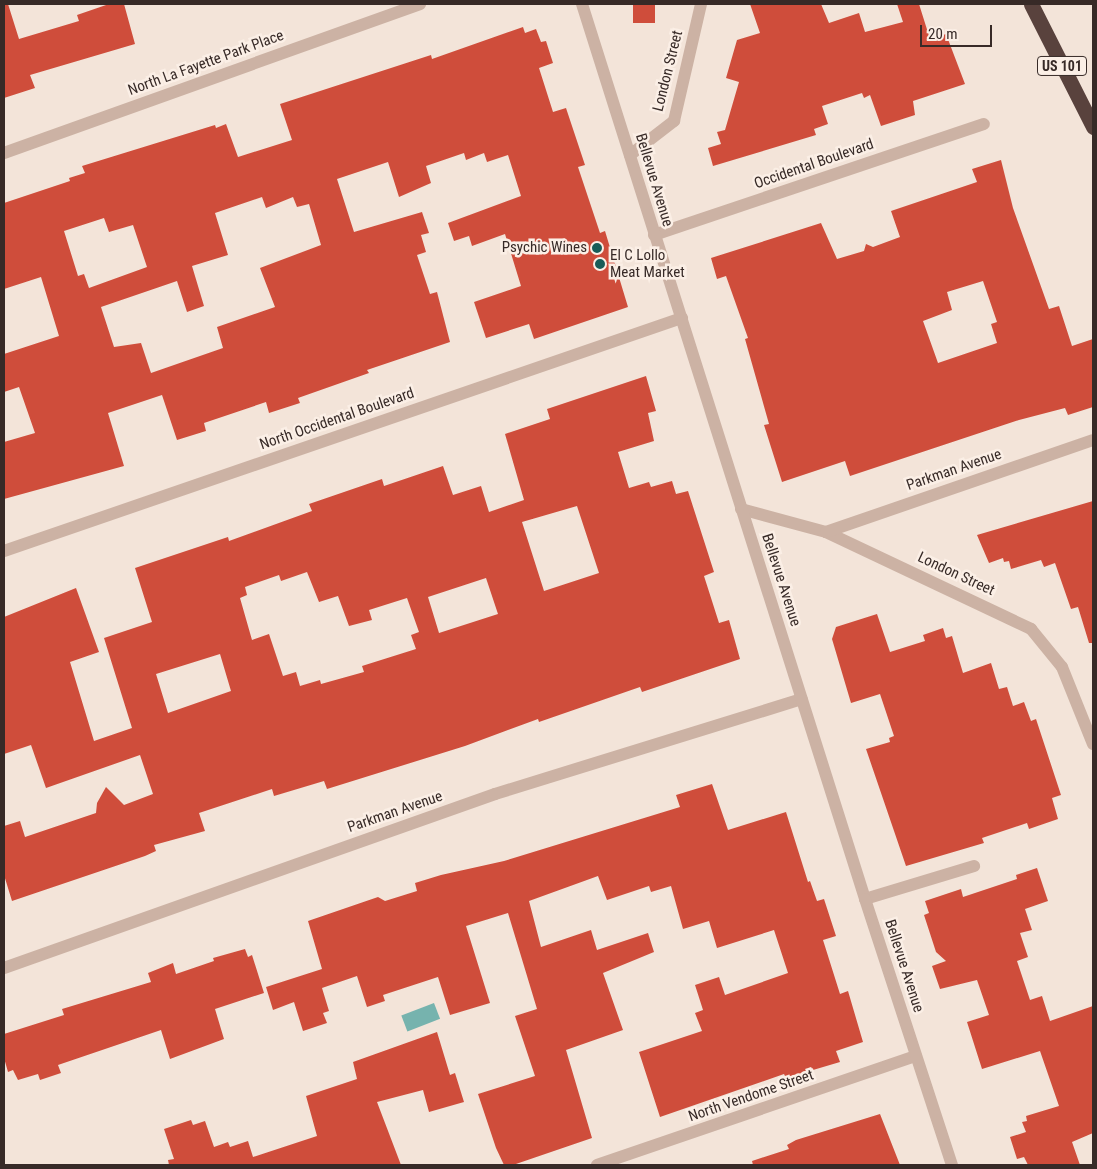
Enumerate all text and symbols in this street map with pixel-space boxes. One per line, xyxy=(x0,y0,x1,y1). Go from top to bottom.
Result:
scale bar xyxy=(922,15,994,47)
text: 20 m xyxy=(928,25,958,43)
street label: North La Fayette Park Place xyxy=(126,26,286,100)
street label: London Street xyxy=(649,29,687,113)
road number: US 101 xyxy=(1037,54,1087,78)
street label: Bellevue Avenue xyxy=(631,131,677,229)
street label: Occidental Boulevard xyxy=(752,135,876,193)
place label: Psychic Wines xyxy=(502,239,587,257)
marker: Psychic Wines xyxy=(591,242,603,254)
place label: El C Lollo Meat Market xyxy=(610,246,685,281)
marker: El C Lollo Meat Market xyxy=(594,258,606,270)
street label: North Occidental Boulevard xyxy=(257,384,417,454)
street label: Parkman Avenue xyxy=(904,445,1004,495)
street label: Bellevue Avenue xyxy=(758,531,804,629)
street label: London Street xyxy=(915,548,997,600)
street label: Parkman Avenue xyxy=(345,787,445,837)
street label: Bellevue Avenue xyxy=(881,917,927,1015)
street label: North Vendome Street xyxy=(686,1066,816,1126)

